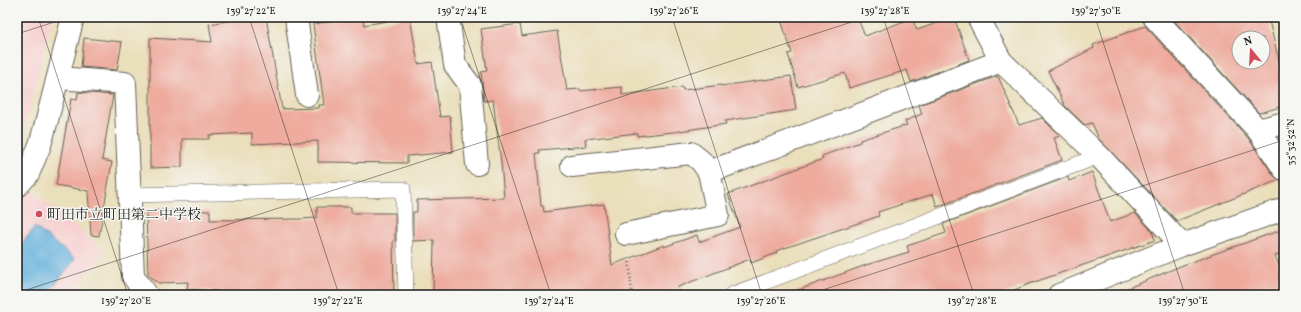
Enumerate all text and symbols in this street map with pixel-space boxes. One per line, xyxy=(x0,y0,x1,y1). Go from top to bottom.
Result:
text: 139°27'22"E xyxy=(226,4,276,18)
text: 139°27'24"E xyxy=(437,4,487,18)
text: 139°27'26"E xyxy=(649,4,699,18)
text: 139°27'28"E xyxy=(860,4,910,18)
text: 139°27'30"E xyxy=(1071,4,1121,18)
north arrow xyxy=(1231,30,1271,70)
text: N xyxy=(1242,34,1254,50)
text: 35°32'52"N xyxy=(1284,118,1298,165)
place label: 町田市立町田第二中学校 xyxy=(47,206,201,225)
marker: 町田市立町田第二中学校 xyxy=(34,209,44,219)
text: 139°27'20"E xyxy=(101,294,151,308)
text: 139°27'22"E xyxy=(313,294,363,308)
text: 139°27'24"E xyxy=(524,294,574,308)
text: 139°27'26"E xyxy=(736,294,786,308)
text: 139°27'28"E xyxy=(947,294,997,308)
text: 139°27'30"E xyxy=(1158,294,1208,308)

